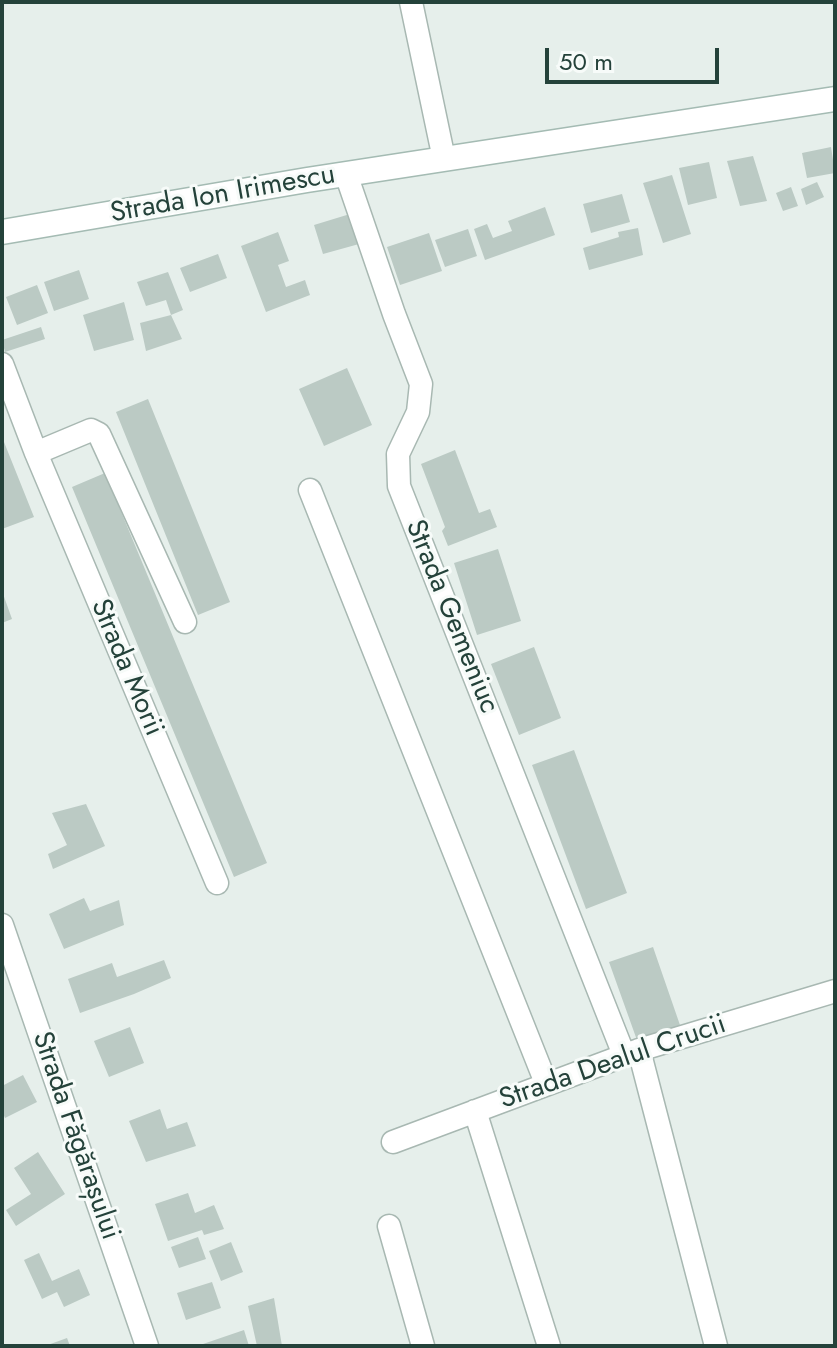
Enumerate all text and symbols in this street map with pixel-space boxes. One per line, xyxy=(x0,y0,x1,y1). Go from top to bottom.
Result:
scale bar xyxy=(549,32,723,82)
text: 50 m xyxy=(559,44,613,79)
street label: Strada Ion Irimescu xyxy=(108,159,338,231)
street label: Strada Gemeniuc xyxy=(397,515,505,719)
street label: Strada Morii xyxy=(82,595,170,741)
street label: Strada Dealul Crucii xyxy=(495,1008,731,1118)
street label: Strada Făgărașului xyxy=(24,1028,126,1244)

